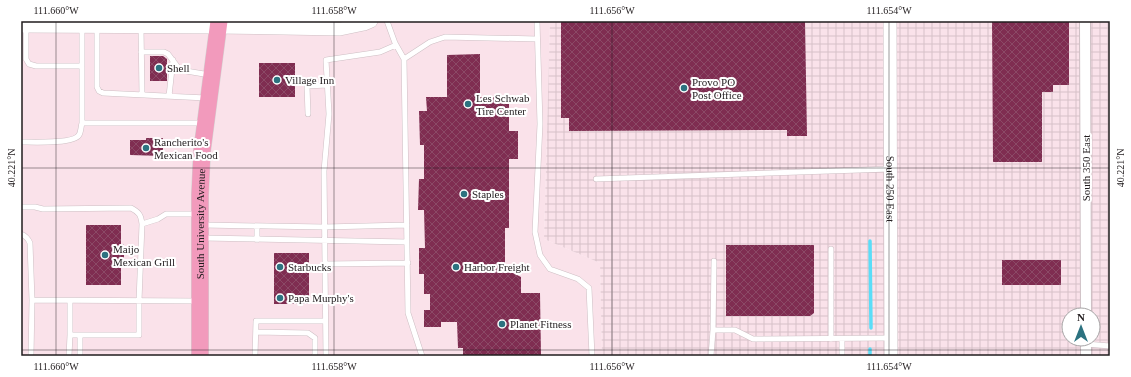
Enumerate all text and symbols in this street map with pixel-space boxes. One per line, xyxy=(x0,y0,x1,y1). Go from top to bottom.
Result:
text: 111.660°W xyxy=(33,5,79,16)
text: 111.658°W xyxy=(311,5,357,16)
text: 111.656°W xyxy=(589,5,635,16)
text: 111.654°W xyxy=(866,5,912,16)
place label: Shell xyxy=(167,62,190,74)
marker: Shell xyxy=(154,63,164,73)
place label: Village Inn xyxy=(285,74,335,86)
marker: Village Inn xyxy=(272,75,282,85)
place label: Provo PO Post Office xyxy=(692,76,742,101)
marker: Provo PO Post Office xyxy=(679,83,689,93)
place label: Les Schwab Tire Center xyxy=(476,92,530,117)
marker: Les Schwab Tire Center xyxy=(463,99,473,109)
street label: South 350 East xyxy=(1080,135,1092,201)
place label: Rancherito's Mexican Food xyxy=(154,136,218,161)
marker: Rancherito's Mexican Food xyxy=(141,143,151,153)
text: 40.221°N xyxy=(6,149,17,187)
text: 40.221°N xyxy=(1115,149,1126,187)
street label: South 250 East xyxy=(884,156,897,222)
street label: South University Avenue xyxy=(194,168,207,279)
place label: Staples xyxy=(472,188,504,200)
marker: Staples xyxy=(459,189,469,199)
place label: Maijo Mexican Grill xyxy=(113,243,175,268)
marker: Maijo Mexican Grill xyxy=(100,250,110,260)
place label: Starbucks xyxy=(288,261,331,273)
place label: Harbor Freight xyxy=(464,261,530,273)
marker: Starbucks xyxy=(275,262,285,272)
marker: Harbor Freight xyxy=(451,262,461,272)
place label: Papa Murphy's xyxy=(288,292,354,304)
marker: Papa Murphy's xyxy=(275,293,285,303)
north arrow xyxy=(1061,307,1101,347)
text: N xyxy=(1077,311,1085,323)
place label: Planet Fitness xyxy=(510,318,571,330)
marker: Planet Fitness xyxy=(497,319,507,329)
text: 111.660°W xyxy=(33,361,79,372)
text: 111.658°W xyxy=(311,361,357,372)
text: 111.656°W xyxy=(589,361,635,372)
text: 111.654°W xyxy=(866,361,912,372)

